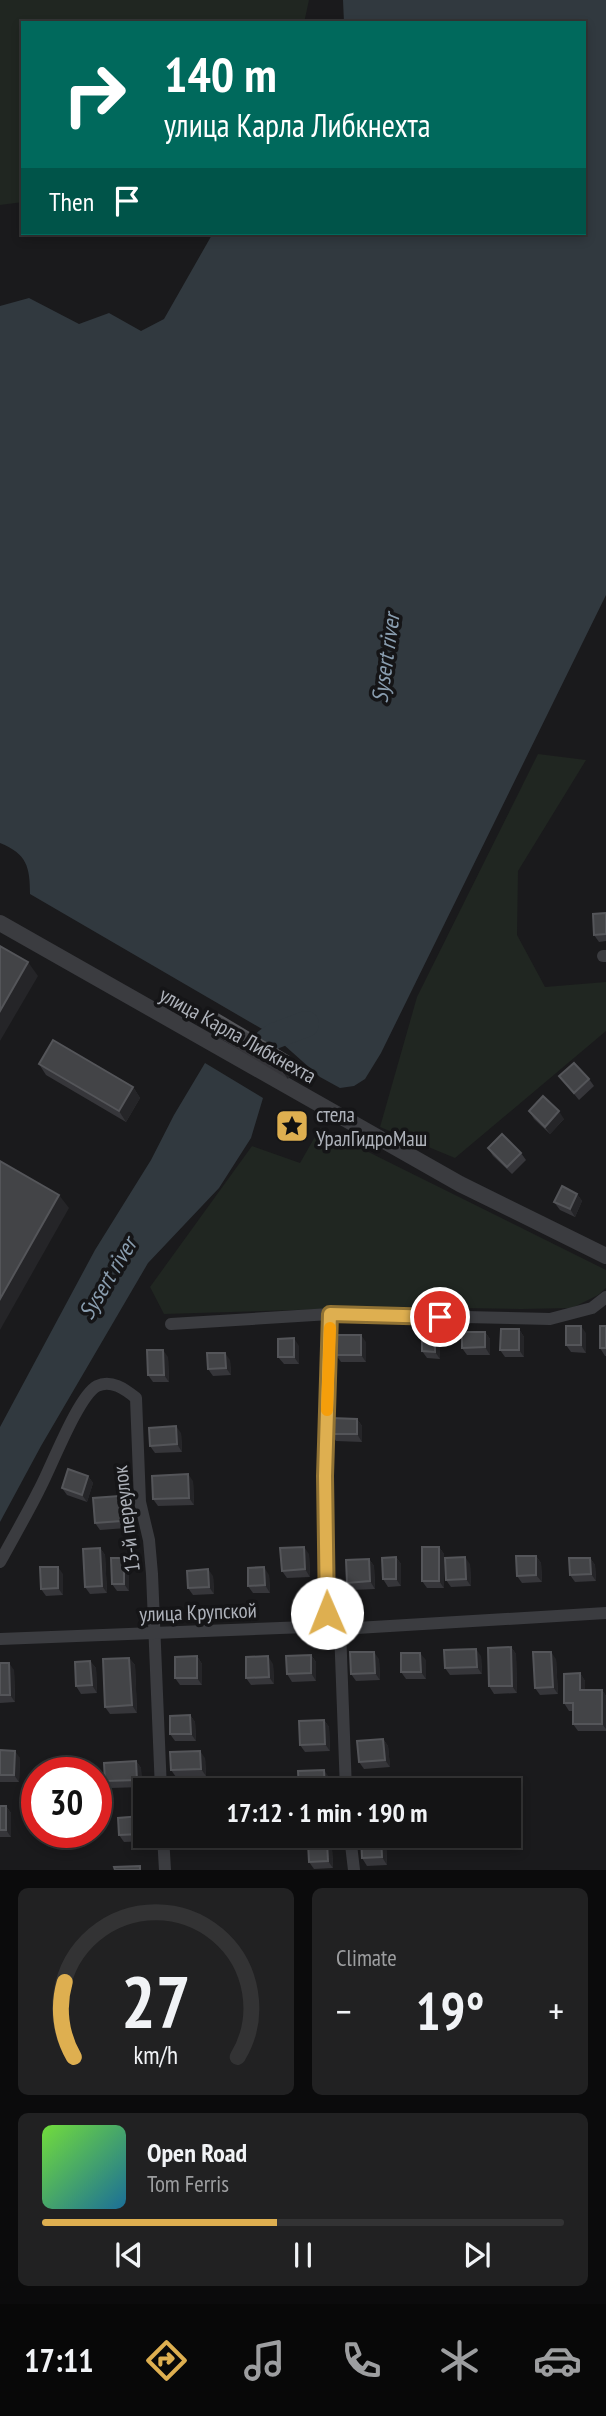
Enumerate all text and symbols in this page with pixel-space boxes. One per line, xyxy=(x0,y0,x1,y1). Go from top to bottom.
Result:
text: 140 m xyxy=(164,42,277,106)
icon: right xyxy=(49,49,140,140)
text: улица Карла Либкнехта xyxy=(164,104,431,146)
icon: arrive xyxy=(108,182,146,220)
text: Then xyxy=(49,185,94,218)
water label: Sysert river xyxy=(364,608,406,705)
street label: улица Карла Либкнехта xyxy=(155,981,321,1089)
place label: стела УралГидроМаш xyxy=(316,1101,427,1152)
place icon: стела УралГидроМаш xyxy=(273,1107,311,1145)
water label: Sysert river xyxy=(71,1229,144,1324)
pin xyxy=(410,1287,470,1347)
icon: arrive xyxy=(421,1298,459,1336)
street label: 13-й переулок xyxy=(106,1464,146,1574)
position arrow xyxy=(290,1576,364,1650)
street label: улица Крупской xyxy=(139,1596,257,1628)
speed limit sign: 30 xyxy=(21,1757,112,1848)
text: 17:12 · 1 min · 190 m xyxy=(227,1796,427,1829)
text: Climate xyxy=(336,1943,397,1972)
text: 27 xyxy=(121,1954,191,2048)
text: 19° xyxy=(416,1977,484,2044)
text: − xyxy=(336,1986,352,2035)
text: + xyxy=(548,1986,564,2035)
text: km/h xyxy=(134,2039,178,2071)
text: Open Road xyxy=(147,2136,247,2169)
text: Tom Ferris xyxy=(147,2169,229,2198)
icon: previous xyxy=(110,2236,148,2274)
icon: pause xyxy=(284,2236,322,2274)
icon: next xyxy=(458,2236,496,2274)
icon: directions xyxy=(142,2336,191,2385)
icon: music xyxy=(240,2336,289,2385)
icon: phone xyxy=(337,2336,386,2385)
icon: climate xyxy=(435,2336,484,2385)
icon: car xyxy=(533,2336,582,2385)
text: 17:11 xyxy=(24,2339,94,2381)

